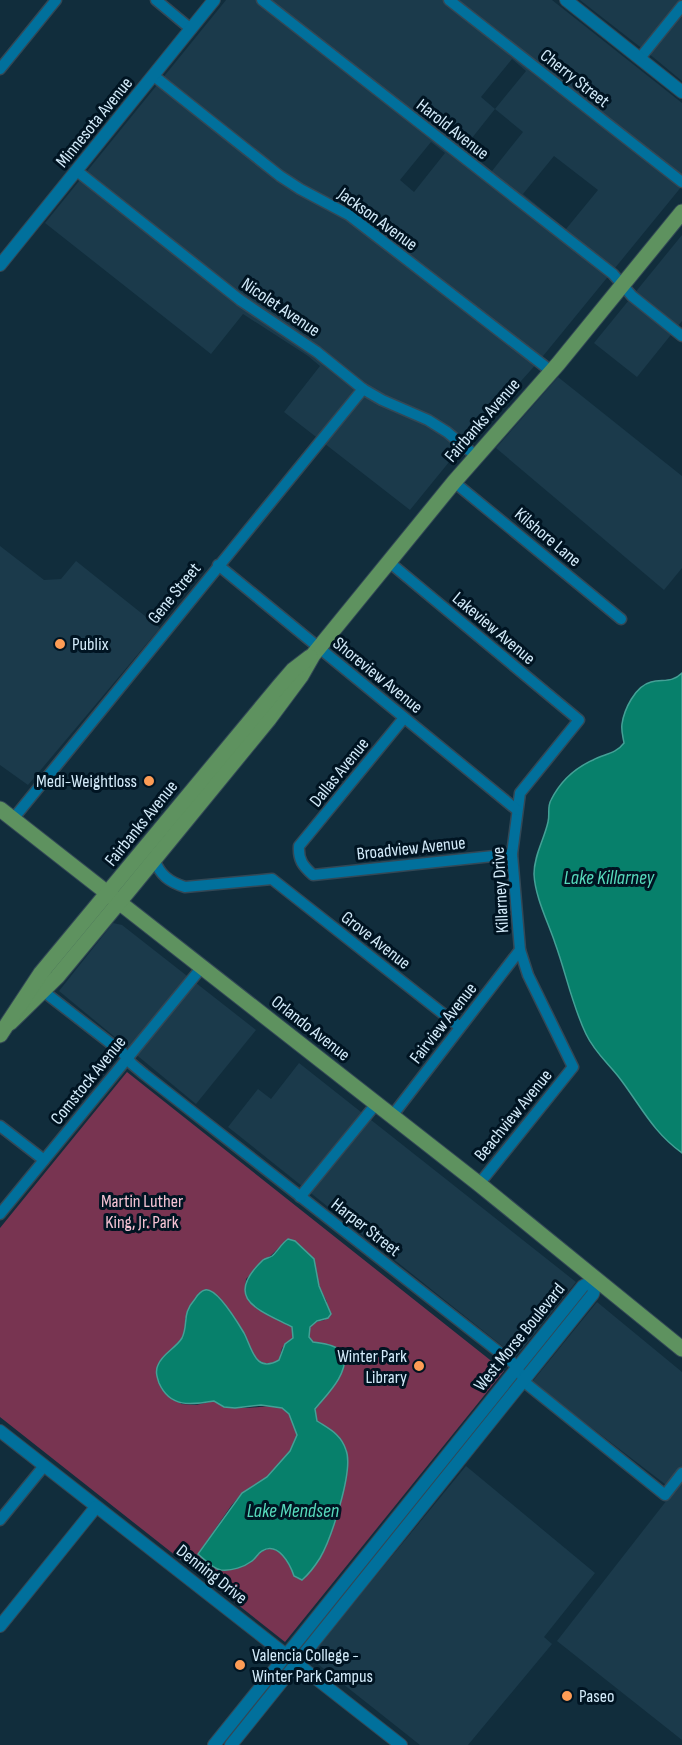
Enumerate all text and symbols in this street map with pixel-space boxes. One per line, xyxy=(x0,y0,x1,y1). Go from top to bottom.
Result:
street label: Cherry Street xyxy=(536,45,614,112)
street label: Minnesota Avenue xyxy=(52,73,137,172)
street label: Harold Avenue xyxy=(412,95,493,164)
street label: Jackson Avenue xyxy=(333,183,421,255)
street label: Nicolet Avenue xyxy=(238,274,324,341)
street label: Fairbanks Avenue xyxy=(440,374,524,466)
street label: Kilshore Lane xyxy=(510,504,585,571)
street label: Gene Street xyxy=(144,558,206,628)
street label: Lakeview Avenue xyxy=(448,588,539,669)
street label: Shoreview Avenue xyxy=(329,633,427,718)
place label: Publix xyxy=(72,634,109,655)
marker: Publix xyxy=(53,637,67,651)
street label: Dallas Avenue xyxy=(305,734,374,811)
place label: Medi-Weightloss xyxy=(36,771,137,792)
marker: Medi-Weightloss xyxy=(142,774,156,788)
street label: Fairbanks Avenue xyxy=(101,776,182,870)
street label: Broadview Avenue xyxy=(356,832,466,865)
street label: Killarney Drive xyxy=(488,846,513,934)
water label: Lake Killarney xyxy=(564,866,656,890)
street label: Grove Avenue xyxy=(337,907,415,974)
street label: Fairview Avenue xyxy=(405,979,481,1068)
street label: Orlando Avenue xyxy=(267,991,354,1066)
street label: Comstock Avenue xyxy=(46,1032,130,1129)
street label: Beachview Avenue xyxy=(470,1065,557,1165)
park label: Martin Luther King, Jr. Park xyxy=(101,1191,183,1233)
street label: Harper Street xyxy=(327,1194,405,1261)
street label: West Morse Boulevard xyxy=(470,1279,569,1395)
place label: Winter Park Library xyxy=(337,1346,407,1388)
marker: Winter Park Library xyxy=(412,1359,426,1373)
water label: Lake Mendsen xyxy=(247,1499,339,1523)
street label: Denning Drive xyxy=(172,1540,251,1609)
place label: Valencia College - Winter Park Campus xyxy=(252,1645,373,1687)
marker: Valencia College - Winter Park Campus xyxy=(233,1658,247,1672)
place label: Paseo xyxy=(579,1686,614,1707)
marker: Paseo xyxy=(560,1689,574,1703)

